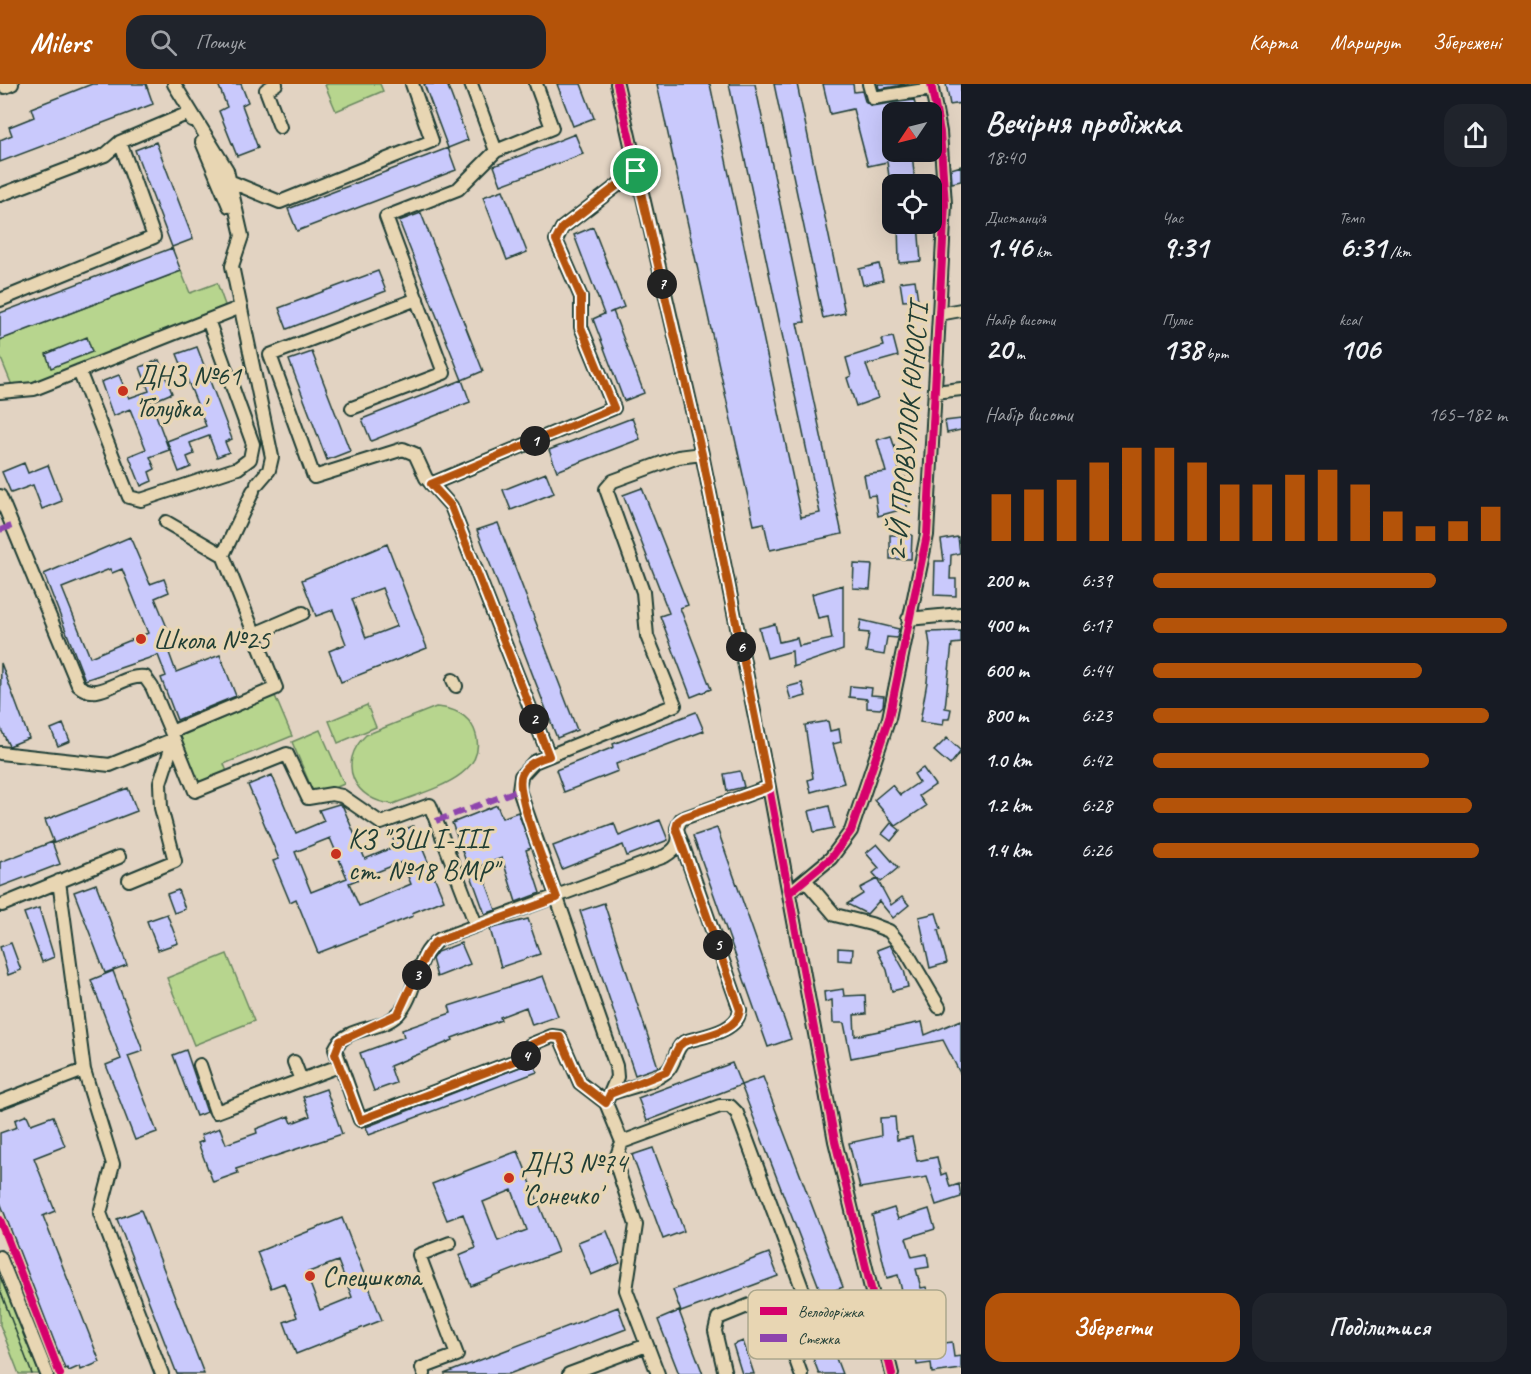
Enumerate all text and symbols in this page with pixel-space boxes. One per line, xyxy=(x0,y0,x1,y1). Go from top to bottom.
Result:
search box xyxy=(126,15,546,69)
text: Milers xyxy=(30,25,90,60)
icon: search xyxy=(147,26,180,59)
text: Пошук xyxy=(195,28,245,56)
text: Карта xyxy=(1249,29,1297,55)
text: Маршрут xyxy=(1330,29,1400,55)
text: Збережені xyxy=(1433,29,1501,55)
text: Вечірня пробіжка xyxy=(985,101,1180,143)
north arrow xyxy=(882,102,942,162)
map controls xyxy=(882,102,942,234)
button: share xyxy=(1444,104,1507,167)
pin xyxy=(610,145,661,196)
text: 18:40 xyxy=(985,145,1025,170)
icon: arrive xyxy=(619,154,652,187)
button: locate xyxy=(882,174,942,234)
text: Дистанція xyxy=(985,208,1046,228)
text: Час xyxy=(1162,208,1183,228)
text: Темп xyxy=(1339,208,1365,228)
text: 1.46 xyxy=(985,228,1032,266)
text: 9:31 xyxy=(1162,228,1208,266)
text: 6:31 xyxy=(1339,228,1386,266)
text: km xyxy=(1032,242,1052,262)
text: /km xyxy=(1386,242,1411,262)
pin: 7 xyxy=(647,269,677,299)
text: 7 xyxy=(658,274,666,294)
street label: 2-Й ПРОВУЛОК ЮНОСТІ xyxy=(878,296,936,562)
text: Набір висоти xyxy=(985,310,1055,330)
text: Пульс xyxy=(1162,310,1193,330)
text: kcal xyxy=(1339,310,1360,330)
text: 20 xyxy=(985,330,1012,368)
text: 138 xyxy=(1162,330,1203,368)
text: 106 xyxy=(1339,330,1380,368)
text: m xyxy=(1012,344,1025,364)
text: bpm xyxy=(1203,344,1228,364)
place label: ДНЗ №61 'Голубка' xyxy=(135,358,243,425)
marker: ДНЗ №61 'Голубка' xyxy=(116,384,130,398)
text: Набір висоти xyxy=(985,402,1072,427)
text: 165–182 m xyxy=(1428,402,1507,427)
pin: 1 xyxy=(520,426,550,456)
text: 1 xyxy=(531,431,539,451)
text: 200 m xyxy=(985,568,1028,593)
text: 6:39 xyxy=(1081,568,1112,593)
text: 400 m xyxy=(985,613,1028,638)
text: 6:17 xyxy=(1081,613,1112,638)
place label: Школа №25 xyxy=(153,622,271,657)
marker: Школа №25 xyxy=(134,632,148,646)
pin: 6 xyxy=(726,632,756,662)
text: 6 xyxy=(737,637,745,657)
text: 600 m xyxy=(985,658,1029,683)
text: 6:44 xyxy=(1081,658,1112,683)
text: 800 m xyxy=(985,703,1028,728)
text: 6:23 xyxy=(1081,703,1112,728)
pin: 2 xyxy=(519,704,549,734)
text: 2 xyxy=(530,709,538,729)
text: 1.0 km xyxy=(985,748,1032,773)
text: 6:42 xyxy=(1081,748,1112,773)
text: 1.2 km xyxy=(985,793,1032,818)
text: 6:28 xyxy=(1081,793,1112,818)
place label: КЗ "ЗШ І-ІІІ ст. №18 ВМР" xyxy=(348,821,503,888)
text: 1.4 km xyxy=(985,838,1032,863)
text: 6:26 xyxy=(1081,838,1112,863)
marker: КЗ "ЗШ І-ІІІ ст. №18 ВМР" xyxy=(329,847,343,861)
pin: 5 xyxy=(703,930,733,960)
text: 5 xyxy=(715,935,721,955)
pin: 3 xyxy=(402,960,432,990)
text: 3 xyxy=(413,965,421,985)
pin: 4 xyxy=(511,1041,541,1071)
text: 4 xyxy=(522,1046,530,1066)
place label: ДНЗ №74 'Сонечко' xyxy=(521,1145,630,1212)
marker: ДНЗ №74 'Сонечко' xyxy=(502,1171,516,1185)
place label: Спецшкола xyxy=(322,1259,423,1294)
marker: Спецшкола xyxy=(303,1269,317,1283)
legend xyxy=(748,1290,946,1359)
button: Зберегти xyxy=(985,1293,1240,1362)
button: Поділитися xyxy=(1252,1293,1507,1362)
text: Велодоріжка xyxy=(798,1302,865,1322)
text: Стежка xyxy=(798,1329,841,1349)

